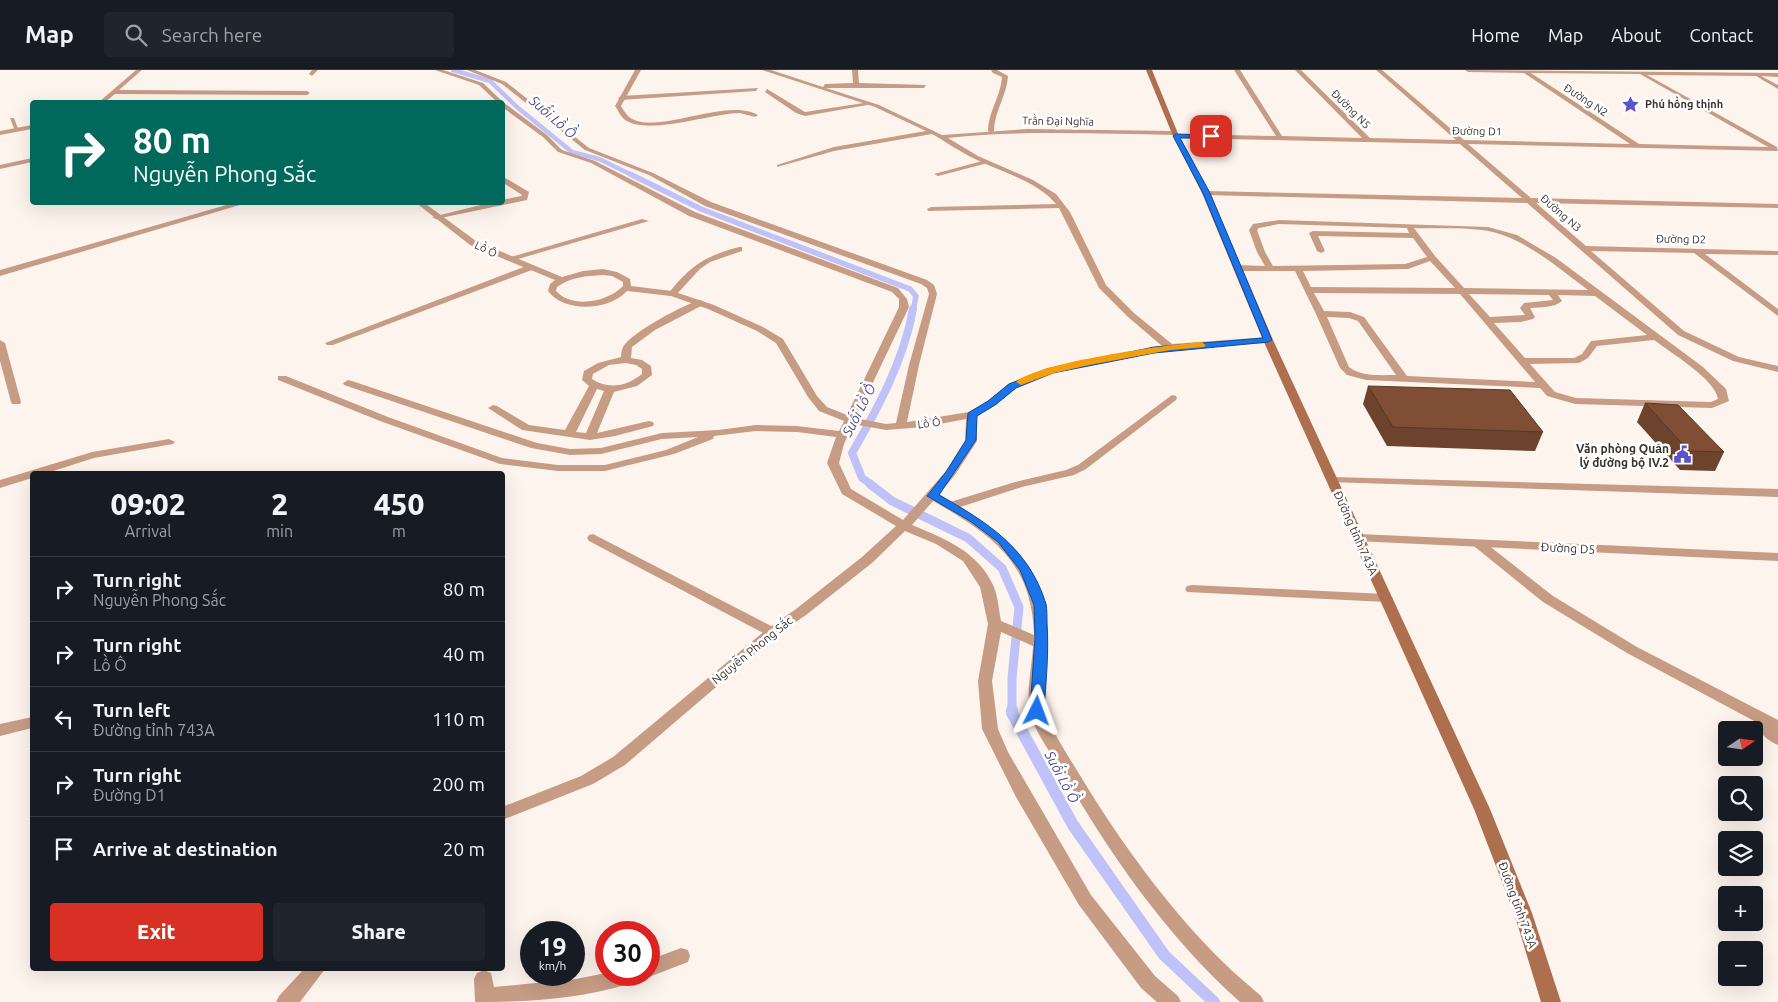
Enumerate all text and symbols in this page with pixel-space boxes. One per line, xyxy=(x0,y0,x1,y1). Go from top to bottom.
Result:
search box xyxy=(104,12,454,57)
text: Map xyxy=(25,21,74,48)
icon: search xyxy=(122,21,150,49)
text: Search here xyxy=(162,24,262,46)
text: Home xyxy=(1471,25,1520,45)
text: Map xyxy=(1548,25,1583,45)
text: About xyxy=(1611,25,1661,45)
text: Contact xyxy=(1689,25,1753,45)
street label: Đường N2 xyxy=(1562,81,1610,119)
street label: Đường N5 xyxy=(1329,87,1373,131)
water label: Suối Lồ Ồ xyxy=(526,88,583,142)
place icon: Phú hồng thịnh xyxy=(1621,94,1641,114)
place label: Phú hồng thịnh xyxy=(1645,96,1723,110)
street label: Trần Đại Nghĩa xyxy=(1022,113,1094,129)
pin xyxy=(1190,115,1232,157)
icon: right xyxy=(50,120,115,185)
text: 80 m xyxy=(133,120,211,160)
icon: arrive xyxy=(1197,122,1225,150)
street label: Đường D1 xyxy=(1452,125,1502,137)
text: Nguyễn Phong Sắc xyxy=(133,161,316,186)
street label: Đường N3 xyxy=(1538,192,1584,234)
street label: Đường D2 xyxy=(1656,233,1706,245)
street label: Lồ Ô xyxy=(473,237,500,259)
water label: Suối Lồ Ồ xyxy=(834,379,879,440)
street label: Lồ Ô xyxy=(917,414,941,430)
place label: Văn phòng Quản lý đường bộ IV.2 xyxy=(1576,442,1669,469)
public building icon: Văn phòng Quản lý đường bộ IV.2 xyxy=(1673,445,1693,465)
text: 09:02 xyxy=(111,487,186,521)
text: 2 xyxy=(271,487,288,521)
text: 450 xyxy=(374,487,424,521)
street label: Đường tỉnh 743A xyxy=(1332,489,1381,577)
text: Arrival xyxy=(125,522,171,540)
text: min xyxy=(266,522,293,540)
text: m xyxy=(392,522,406,540)
street label: Đường D5 xyxy=(1540,540,1596,556)
text: Turn right xyxy=(93,569,181,591)
icon: right xyxy=(50,575,78,603)
text: 80 m xyxy=(443,578,485,600)
text: Nguyễn Phong Sắc xyxy=(93,591,226,609)
street label: Nguyễn Phong Sắc xyxy=(709,613,795,686)
text: Turn right xyxy=(93,634,181,656)
icon: right xyxy=(50,640,78,668)
text: 40 m xyxy=(443,643,485,665)
text: Lồ Ô xyxy=(93,656,127,674)
position arrow xyxy=(1010,684,1062,736)
text: Turn left xyxy=(93,699,171,721)
icon: left xyxy=(50,705,78,733)
text: 110 m xyxy=(432,708,485,730)
text: Đường tỉnh 743A xyxy=(93,721,215,739)
north arrow xyxy=(1718,721,1762,766)
map controls xyxy=(1718,721,1763,986)
water label: Suối Lồ Ồ xyxy=(1041,745,1087,806)
text: Turn right xyxy=(93,764,181,786)
icon: right xyxy=(50,770,78,798)
text: 200 m xyxy=(432,773,485,795)
button: search xyxy=(1718,776,1763,821)
text: Đường D1 xyxy=(93,786,166,804)
button: layers xyxy=(1718,831,1763,876)
icon: arrive xyxy=(50,835,78,863)
text: Arrive at destination xyxy=(93,838,278,860)
text: 20 m xyxy=(443,838,485,860)
street label: Đường tỉnh 743A xyxy=(1496,860,1540,950)
button: + xyxy=(1718,886,1763,931)
button: Exit xyxy=(50,903,263,961)
button: Share xyxy=(273,903,485,961)
speed limit sign: 30 xyxy=(595,921,660,986)
text: 19 xyxy=(538,933,567,961)
button: − xyxy=(1718,941,1763,986)
text: km/h xyxy=(539,959,566,972)

